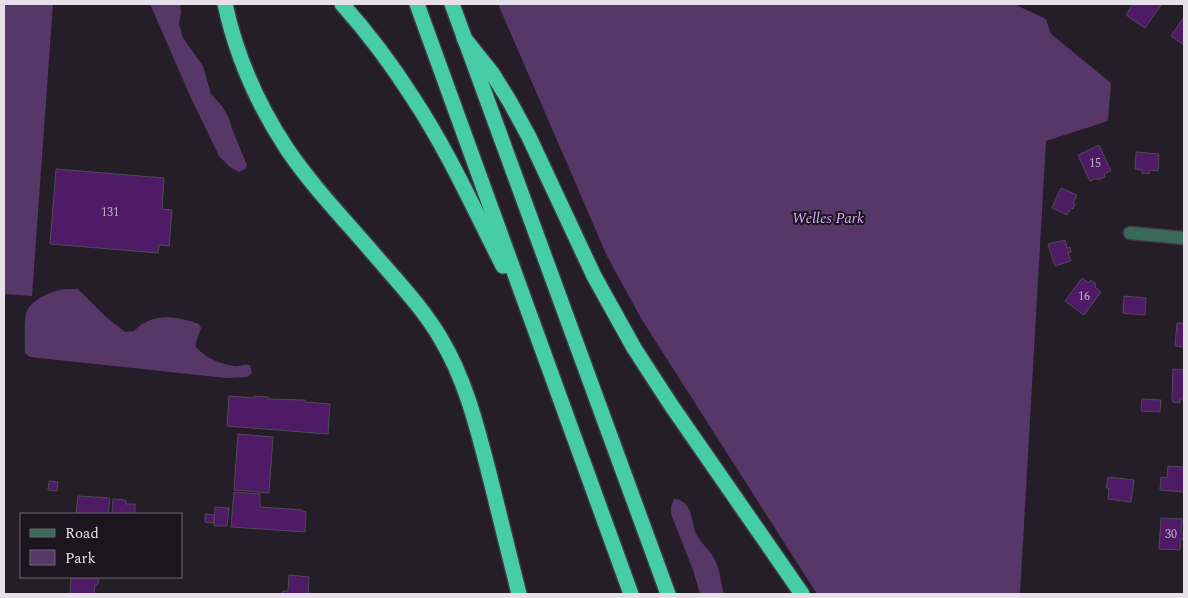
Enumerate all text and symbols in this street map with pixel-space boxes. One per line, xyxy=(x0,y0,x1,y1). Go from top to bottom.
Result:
house number: 15 xyxy=(1089,154,1101,173)
house number: 131 xyxy=(101,203,119,222)
park label: Welles Park xyxy=(792,207,864,230)
house number: 16 xyxy=(1078,287,1090,306)
legend xyxy=(20,513,182,578)
text: Road xyxy=(65,522,99,545)
house number: 30 xyxy=(1165,525,1177,544)
text: Park xyxy=(65,547,96,570)

